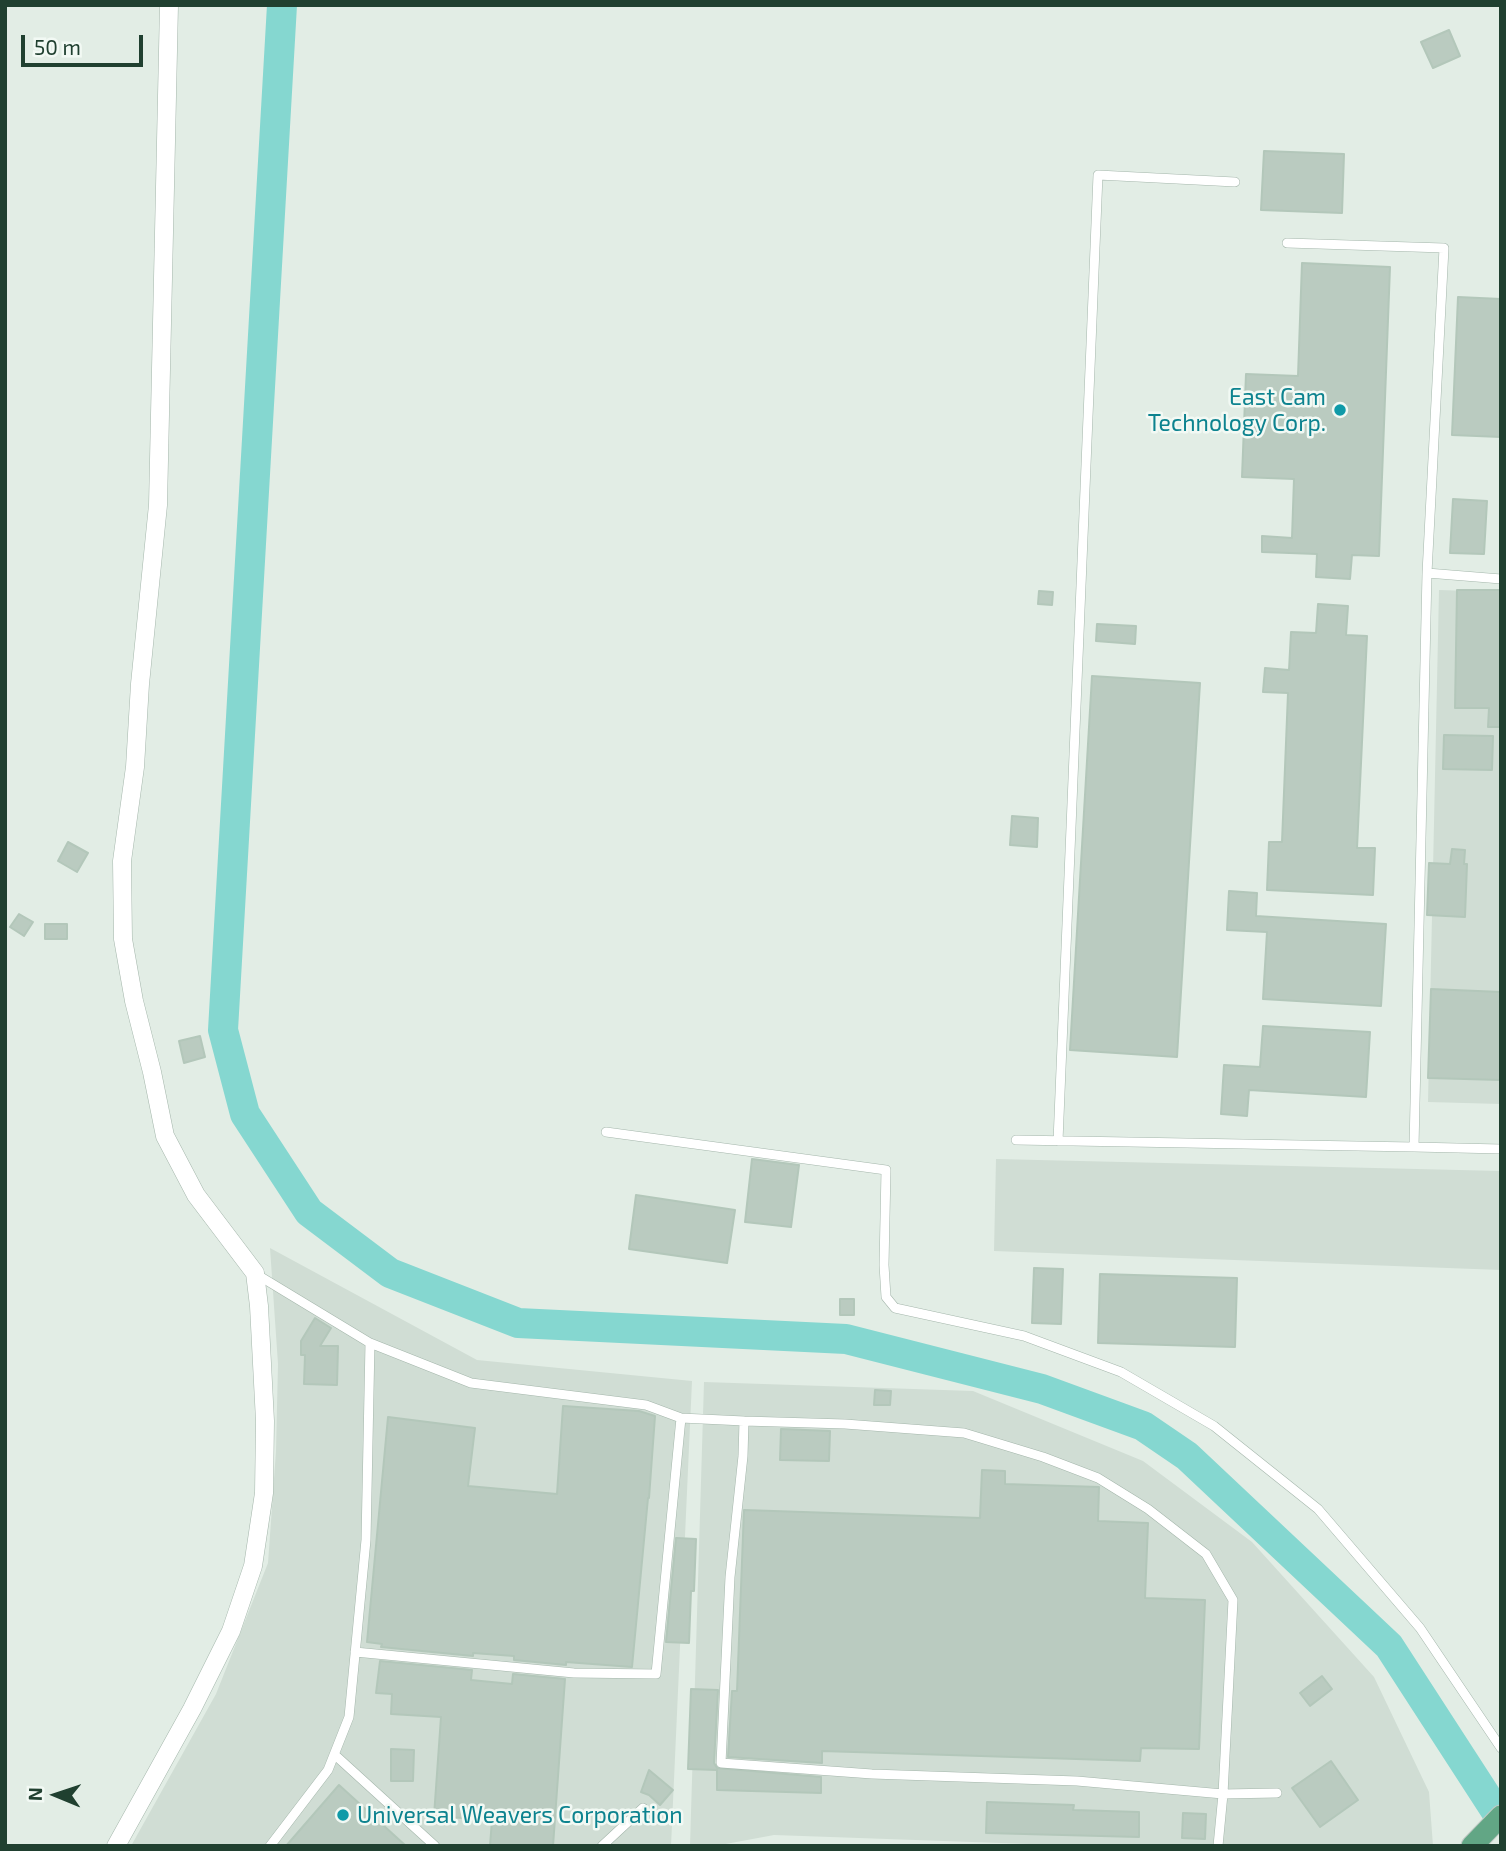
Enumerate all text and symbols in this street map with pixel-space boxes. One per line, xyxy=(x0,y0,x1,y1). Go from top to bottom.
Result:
scale bar xyxy=(24,21,147,65)
text: 50 m xyxy=(34,34,81,59)
place label: East Cam Technology Corp. xyxy=(1148,383,1326,437)
marker: East Cam Technology Corp. xyxy=(1332,402,1348,418)
north arrow xyxy=(21,1760,91,1830)
text: N xyxy=(23,1787,46,1802)
place label: Universal Weavers Corporation xyxy=(357,1801,683,1829)
marker: Universal Weavers Corporation xyxy=(335,1807,351,1823)

